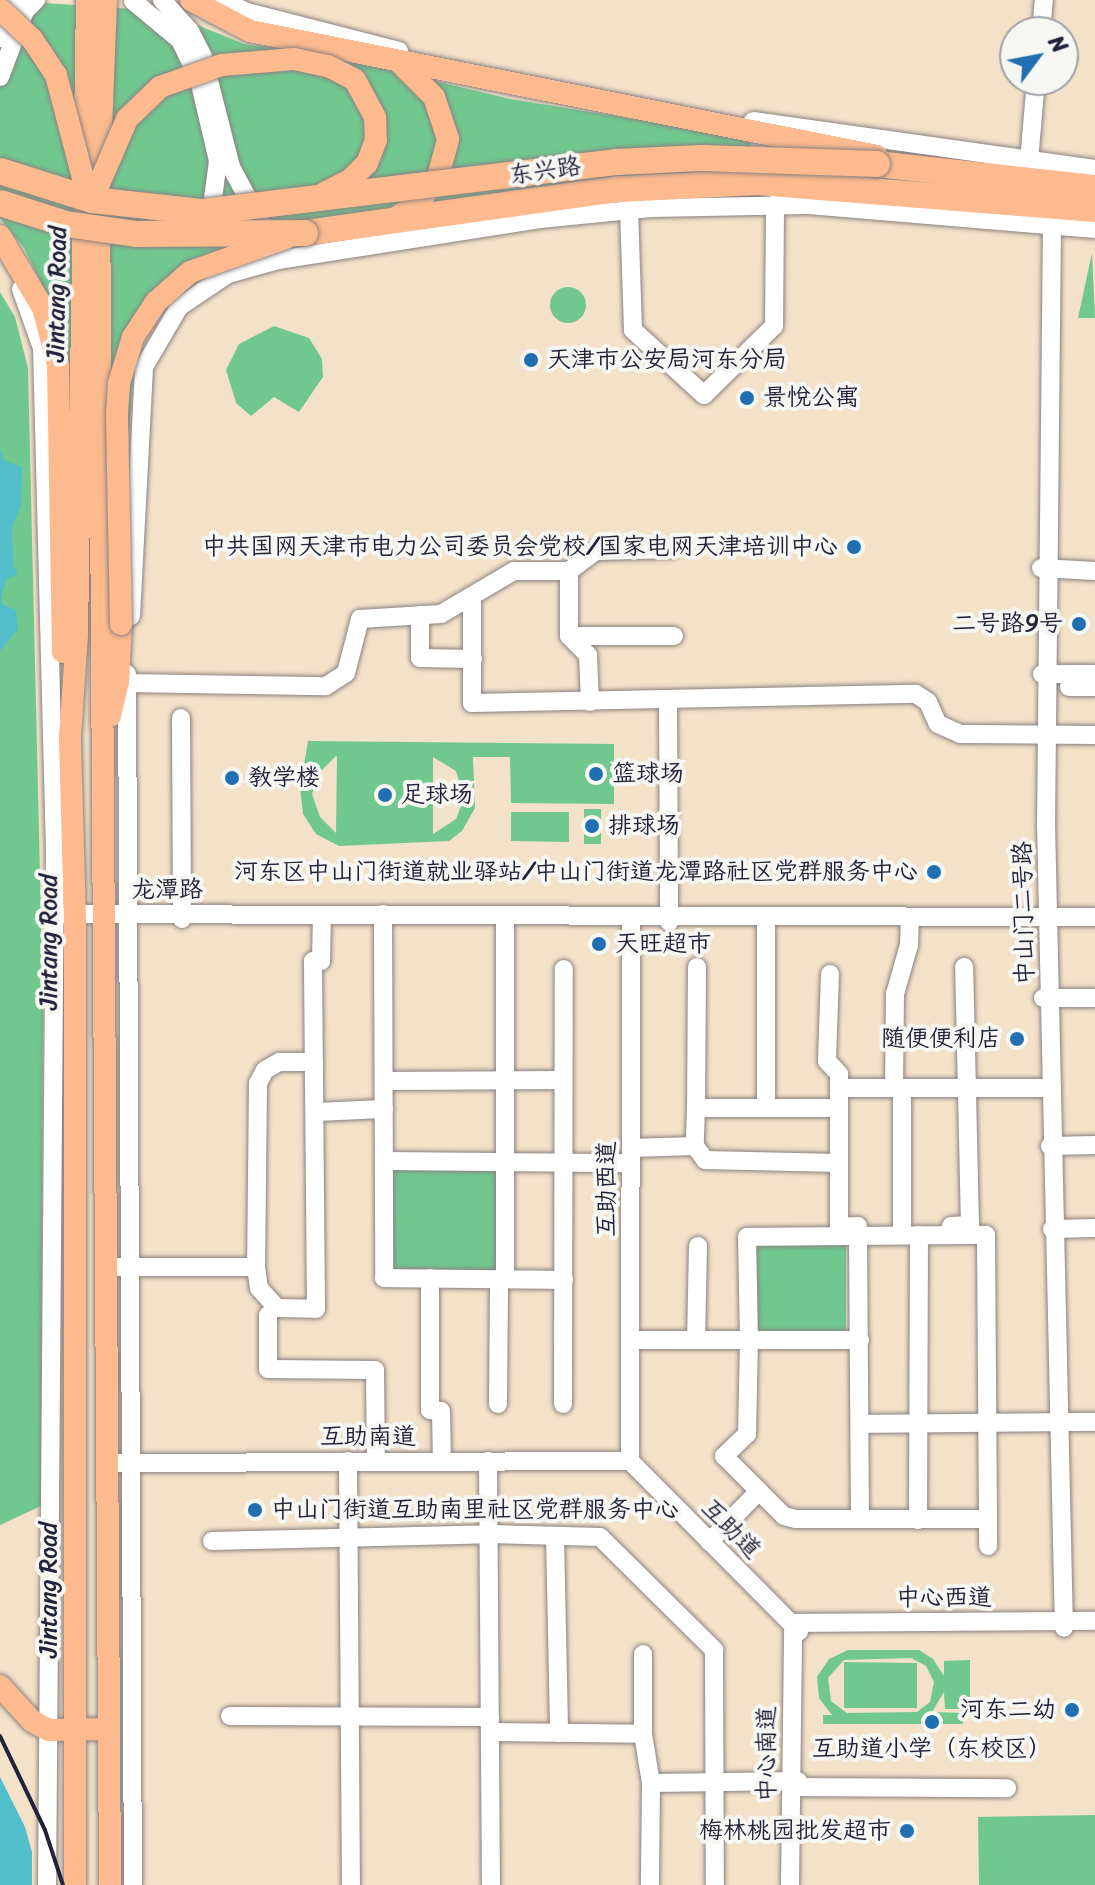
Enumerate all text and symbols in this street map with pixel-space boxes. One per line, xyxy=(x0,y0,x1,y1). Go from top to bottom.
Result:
north arrow xyxy=(999,16,1079,96)
text: N xyxy=(1038,27,1079,61)
street label: 东兴路 xyxy=(507,152,583,190)
street label: Jintang Road xyxy=(41,226,73,362)
place label: 天津市公安局河东分局 xyxy=(547,346,787,374)
marker: 天津市公安局河东分局 xyxy=(522,351,540,369)
place label: 景悦公寓 xyxy=(763,384,859,412)
marker: 景悦公寓 xyxy=(738,389,756,407)
place label: 中共国网天津市电力公司委员会党校/国家电网天津培训中心 xyxy=(202,533,838,561)
marker: 中共国网天津市电力公司委员会党校/国家电网天津培训中心 xyxy=(845,538,863,556)
place label: 二号路9号 xyxy=(952,610,1063,638)
marker: 二号路9号 xyxy=(1070,615,1088,633)
place label: 篮球场 xyxy=(612,760,684,788)
place label: 教学楼 xyxy=(248,764,320,792)
marker: 篮球场 xyxy=(587,765,605,783)
marker: 教学楼 xyxy=(223,769,241,787)
place label: 足球场 xyxy=(401,781,473,809)
marker: 足球场 xyxy=(376,786,394,804)
place label: 排球场 xyxy=(608,812,680,840)
marker: 排球场 xyxy=(583,817,601,835)
street label: 中山门二号路 xyxy=(1008,841,1040,985)
place label: 河东区中山门街道就业驿站/中山门街道龙潭路社区党群服务中心 xyxy=(234,858,918,886)
marker: 河东区中山门街道就业驿站/中山门街道龙潭路社区党群服务中心 xyxy=(925,863,943,881)
street label: Jintang Road xyxy=(35,874,63,1010)
street label: 龙潭路 xyxy=(131,876,203,904)
place label: 天旺超市 xyxy=(615,930,711,958)
marker: 天旺超市 xyxy=(590,935,608,953)
place label: 随便便利店 xyxy=(881,1025,1001,1053)
marker: 随便便利店 xyxy=(1008,1030,1026,1048)
street label: 互助西道 xyxy=(593,1141,621,1237)
street label: 互助南道 xyxy=(320,1423,416,1451)
street label: 互助道 xyxy=(695,1493,767,1565)
place label: 中山门街道互助南里社区党群服务中心 xyxy=(271,1496,679,1524)
marker: 中山门街道互助南里社区党群服务中心 xyxy=(246,1501,264,1519)
street label: Jintang Road xyxy=(35,1522,63,1658)
street label: 中心西道 xyxy=(896,1584,992,1612)
place label: 河东二幼 xyxy=(960,1696,1056,1724)
marker: 河东二幼 xyxy=(1063,1701,1081,1719)
street label: 中心南道 xyxy=(753,1706,781,1802)
marker: 互助道小学（东校区） xyxy=(923,1713,941,1731)
place label: 互助道小学（东校区） xyxy=(812,1735,1052,1763)
place label: 梅林桃园批发超市 xyxy=(699,1817,891,1845)
marker: 梅林桃园批发超市 xyxy=(898,1822,916,1840)

